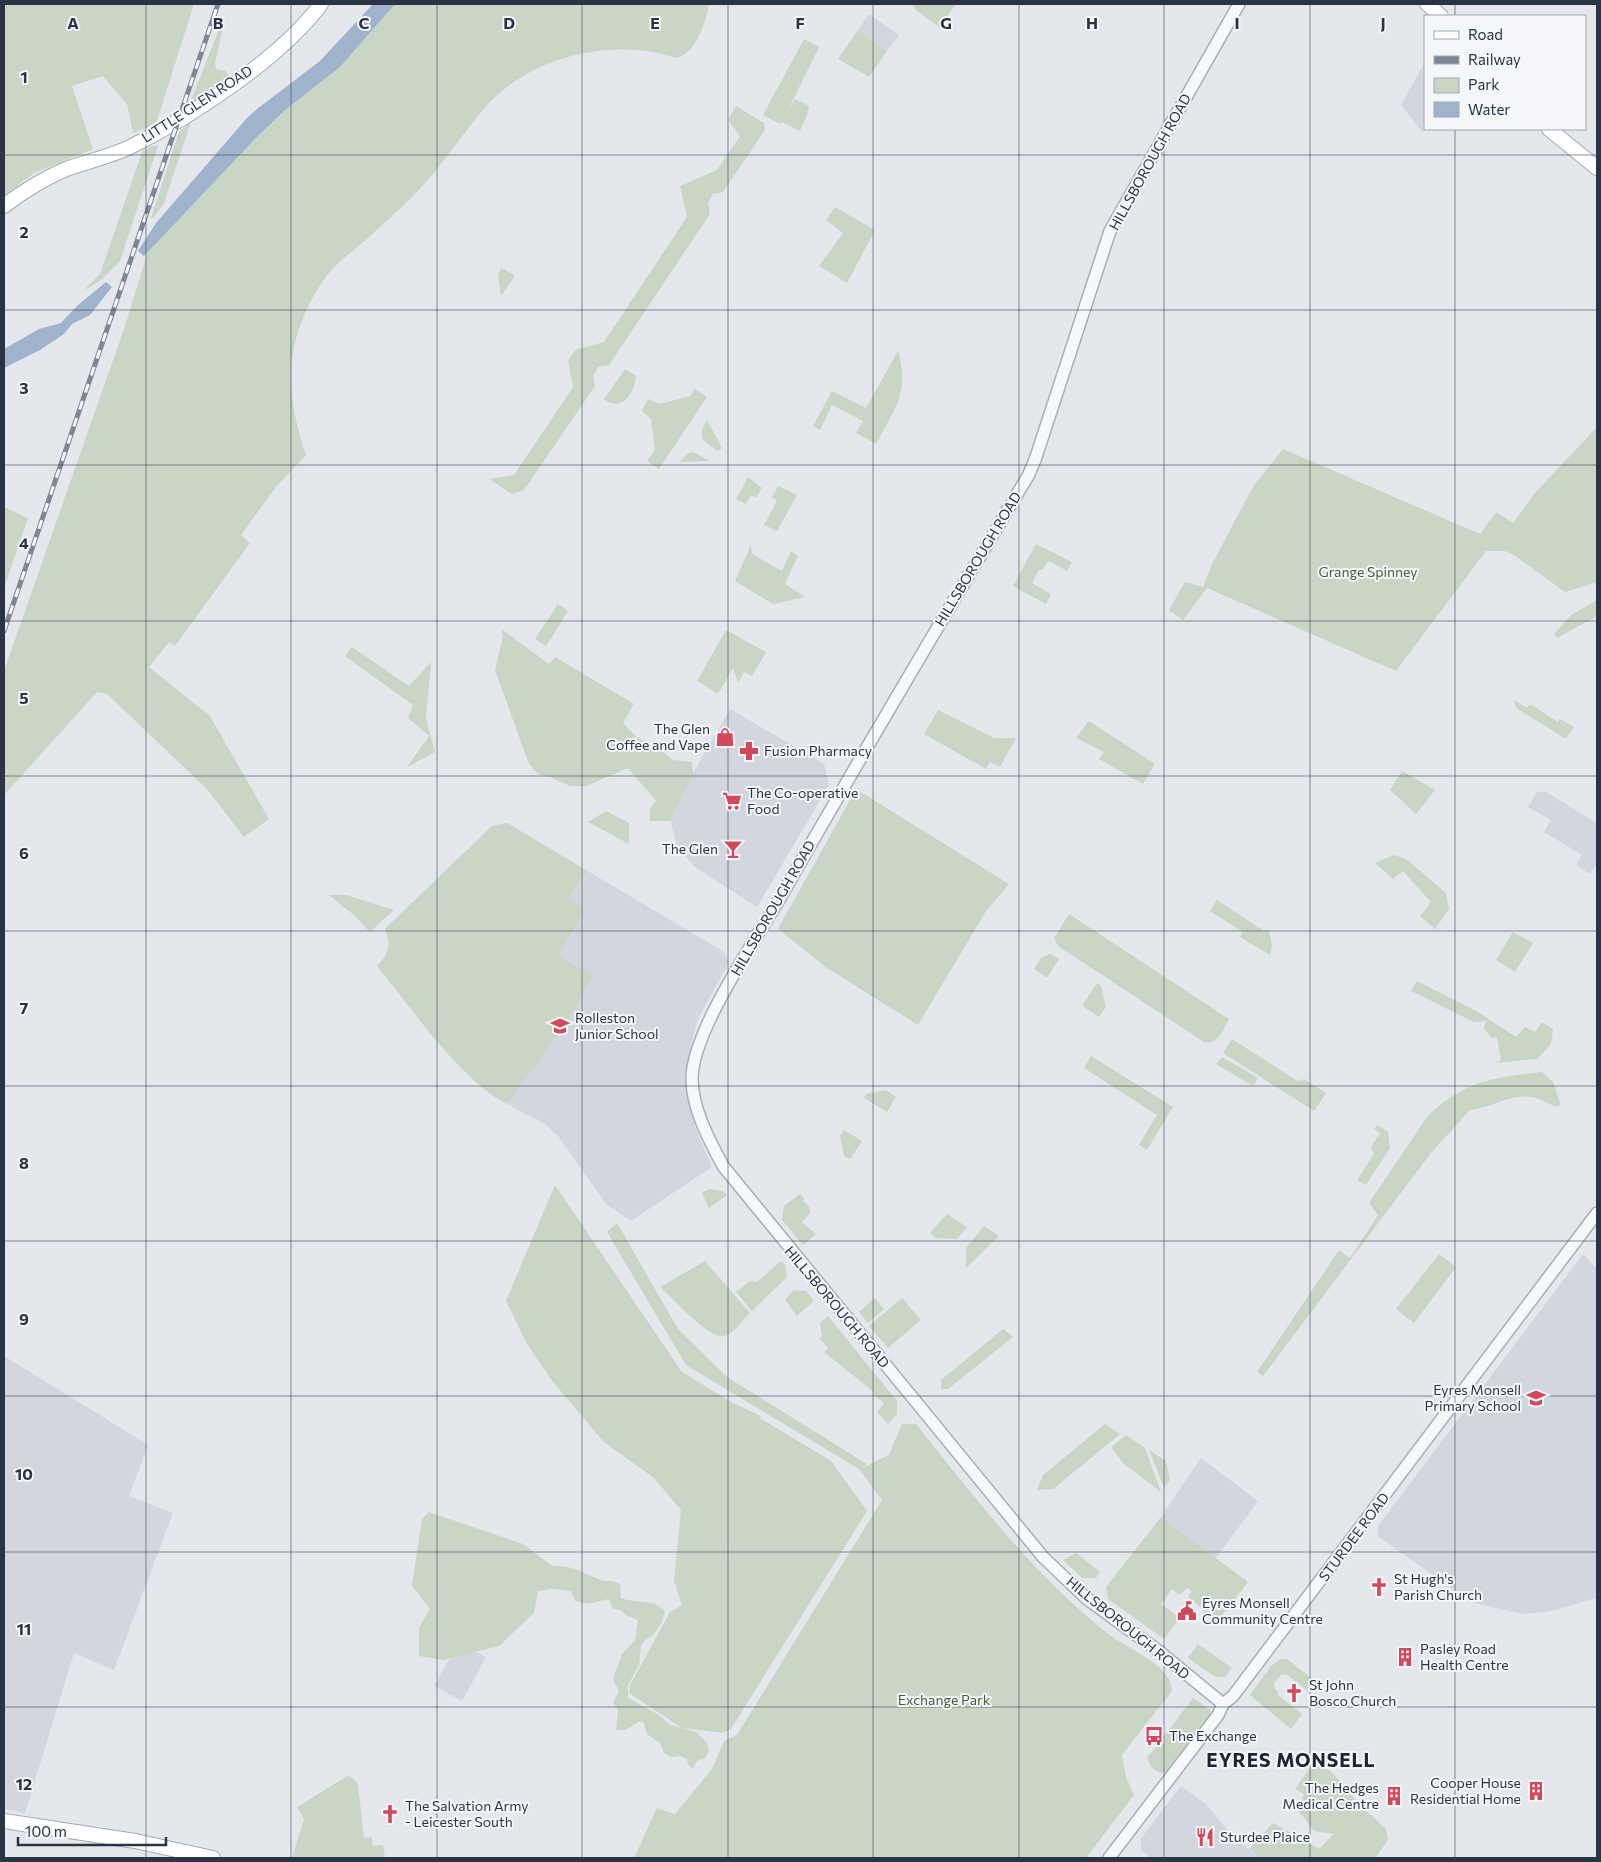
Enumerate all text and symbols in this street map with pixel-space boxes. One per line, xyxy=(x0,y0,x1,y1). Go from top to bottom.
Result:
text: A xyxy=(67,13,79,32)
text: B xyxy=(213,13,224,32)
text: C xyxy=(359,13,370,32)
text: D xyxy=(503,13,515,32)
text: E xyxy=(650,13,660,32)
text: F xyxy=(795,13,805,32)
text: G xyxy=(940,13,952,32)
text: H xyxy=(1086,13,1098,32)
text: I xyxy=(1234,13,1240,32)
text: J xyxy=(1380,13,1386,32)
legend xyxy=(1424,15,1586,130)
text: Road xyxy=(1468,25,1503,43)
text: Railway xyxy=(1468,50,1521,68)
street label: LITTLE GLEN ROAD xyxy=(138,61,255,146)
text: 1 xyxy=(20,67,28,86)
text: Park xyxy=(1468,75,1499,93)
street label: HILLSBOROUGH ROAD xyxy=(1105,90,1194,233)
text: Water xyxy=(1468,100,1510,118)
text: 2 xyxy=(19,222,29,241)
text: 3 xyxy=(19,378,29,397)
street label: HILLSBOROUGH ROAD xyxy=(931,489,1024,629)
text: 4 xyxy=(19,533,29,552)
park label: Grange Spinney xyxy=(1318,563,1418,580)
text: 5 xyxy=(19,688,29,707)
place label: The Glen Coffee and Vape xyxy=(606,720,710,753)
shop icon: The Glen Coffee and Vape xyxy=(714,726,736,748)
pharmacy icon: Fusion Pharmacy xyxy=(738,740,760,762)
place label: Fusion Pharmacy xyxy=(764,742,872,759)
place label: The Co-operative Food xyxy=(747,784,858,817)
supermarket icon: The Co-operative Food xyxy=(721,790,743,812)
street label: HILLSBOROUGH ROAD xyxy=(727,837,818,978)
bar icon: The Glen xyxy=(722,838,744,860)
place label: The Glen xyxy=(662,840,718,857)
text: 6 xyxy=(19,843,29,862)
text: 7 xyxy=(20,998,29,1017)
place label: Rolleston Junior School xyxy=(575,1009,659,1042)
school or university icon: Rolleston Junior School xyxy=(549,1015,571,1037)
text: 8 xyxy=(19,1153,29,1172)
street label: HILLSBOROUGH ROAD xyxy=(782,1242,893,1371)
text: 9 xyxy=(19,1309,29,1328)
place label: Eyres Monsell Primary School xyxy=(1425,1381,1521,1414)
school or university icon: Eyres Monsell Primary School xyxy=(1525,1387,1547,1409)
text: 10 xyxy=(15,1464,33,1483)
street label: STURDEE ROAD xyxy=(1315,1489,1392,1584)
place label: St Hugh's Parish Church xyxy=(1394,1570,1482,1603)
street label: HILLSBOROUGH ROAD xyxy=(1063,1573,1193,1683)
church icon: St Hugh's Parish Church xyxy=(1368,1576,1390,1598)
place label: Eyres Monsell Community Centre xyxy=(1202,1594,1323,1627)
public building icon: Eyres Monsell Community Centre xyxy=(1176,1600,1198,1622)
text: 11 xyxy=(17,1619,31,1638)
place label: Pasley Road Health Centre xyxy=(1420,1640,1509,1673)
building icon: Pasley Road Health Centre xyxy=(1394,1646,1416,1668)
place label: St John Bosco Church xyxy=(1309,1676,1396,1709)
church icon: St John Bosco Church xyxy=(1283,1682,1305,1704)
park label: Exchange Park xyxy=(898,1691,991,1708)
bus stop icon: The Exchange xyxy=(1143,1725,1165,1747)
place label: The Exchange xyxy=(1169,1727,1257,1744)
district label: EYRES MONSELL xyxy=(1206,1748,1376,1771)
text: 12 xyxy=(16,1774,32,1793)
place label: Cooper House Residential Home xyxy=(1410,1774,1521,1807)
place label: The Hedges Medical Centre xyxy=(1283,1779,1379,1812)
building icon: Cooper House Residential Home xyxy=(1525,1780,1547,1802)
building icon: The Hedges Medical Centre xyxy=(1383,1785,1405,1807)
place label: The Salvation Army - Leicester South xyxy=(405,1797,528,1830)
church icon: The Salvation Army - Leicester South xyxy=(379,1803,401,1825)
scale bar xyxy=(18,1814,165,1846)
text: 100 m xyxy=(25,1822,67,1840)
restaurant icon: Sturdee Plaice xyxy=(1194,1826,1216,1848)
place label: Sturdee Plaice xyxy=(1220,1828,1310,1845)

